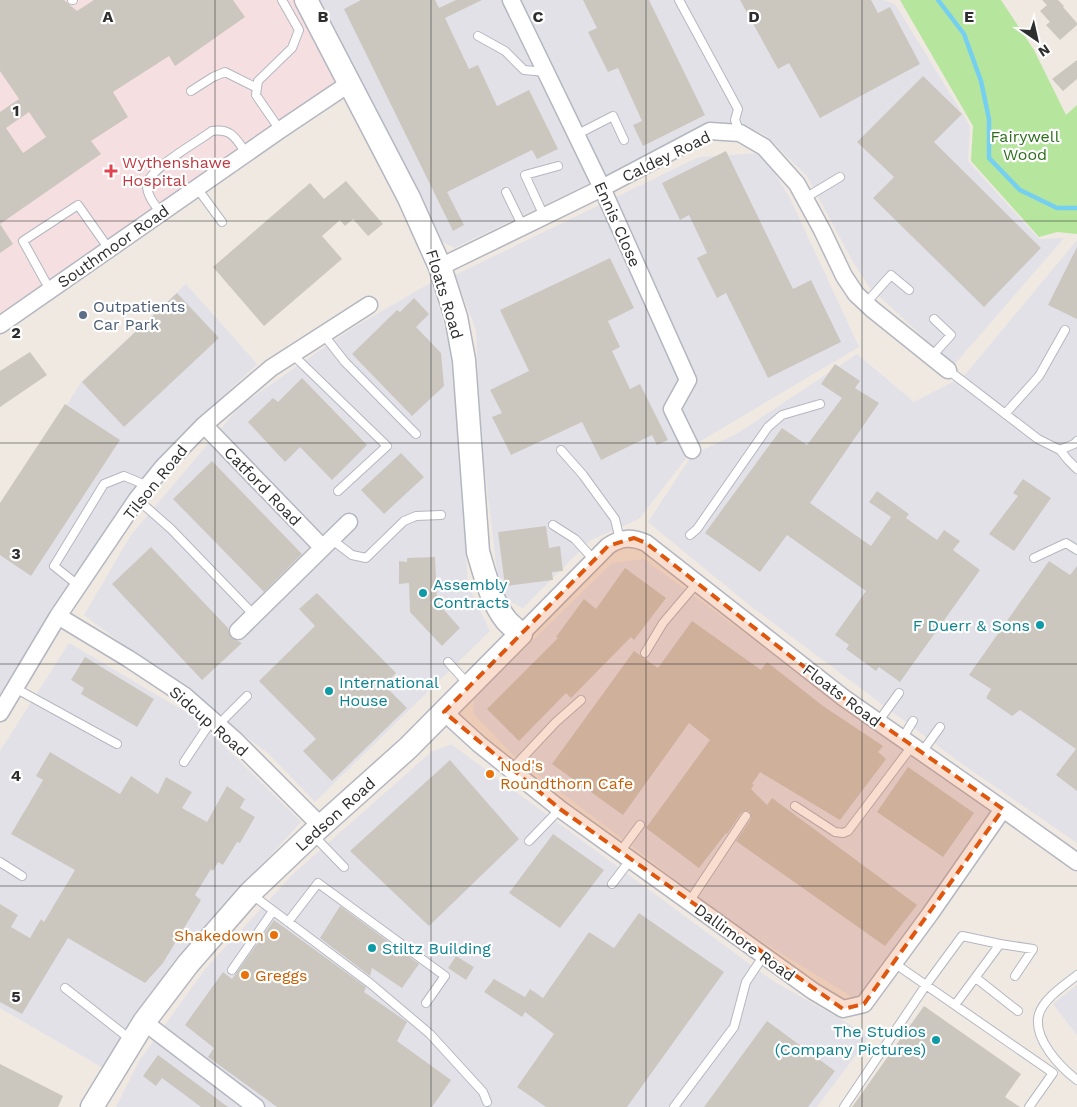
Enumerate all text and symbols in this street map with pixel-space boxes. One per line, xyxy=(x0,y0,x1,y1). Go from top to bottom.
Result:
text: A xyxy=(103,7,114,26)
text: B xyxy=(318,7,329,26)
text: C xyxy=(533,7,544,26)
text: D xyxy=(748,7,760,26)
text: E xyxy=(964,7,974,26)
north arrow xyxy=(1012,15,1062,65)
text: N xyxy=(1035,41,1053,60)
text: 1 xyxy=(13,101,19,120)
street label: Caldey Road xyxy=(619,127,714,186)
park label: Fairywell Wood xyxy=(990,127,1060,164)
place label: Wythenshawe Hospital xyxy=(122,153,231,190)
marker: Wythenshawe Hospital xyxy=(104,164,118,178)
street label: Ennis Close xyxy=(590,179,645,270)
street label: Southmoor Road xyxy=(54,201,173,292)
street label: Floats Road xyxy=(422,247,467,341)
place label: Outpatients Car Park xyxy=(93,297,185,334)
marker: Outpatients Car Park xyxy=(77,309,89,321)
text: 2 xyxy=(11,323,21,342)
street label: Tilson Road xyxy=(119,441,191,524)
street label: Catford Road xyxy=(220,443,305,530)
text: 3 xyxy=(11,544,21,563)
place label: Assembly Contracts xyxy=(433,575,510,612)
marker: Assembly Contracts xyxy=(417,587,429,599)
place label: F Duerr & Sons xyxy=(913,616,1030,635)
marker: F Duerr & Sons xyxy=(1034,619,1046,631)
street label: Floats Road xyxy=(799,660,884,731)
place label: International House xyxy=(339,673,439,710)
street label: Sidcup Road xyxy=(166,682,252,761)
marker: International House xyxy=(323,685,335,697)
place label: Nod's Roundthorn Cafe xyxy=(500,756,633,793)
text: 4 xyxy=(11,766,21,785)
marker: Nod's Roundthorn Cafe xyxy=(484,768,496,780)
street label: Ledson Road xyxy=(291,774,379,855)
street label: Dallimore Road xyxy=(691,900,799,985)
place label: Shakedown xyxy=(174,926,264,945)
marker: Shakedown xyxy=(268,929,280,941)
place label: Stiltz Building xyxy=(382,939,491,958)
marker: Stiltz Building xyxy=(366,942,378,954)
place label: Greggs xyxy=(255,966,308,985)
marker: Greggs xyxy=(239,969,251,981)
text: 5 xyxy=(11,987,21,1006)
place label: The Studios (Company Pictures) xyxy=(775,1022,926,1059)
marker: The Studios (Company Pictures) xyxy=(930,1034,942,1046)

